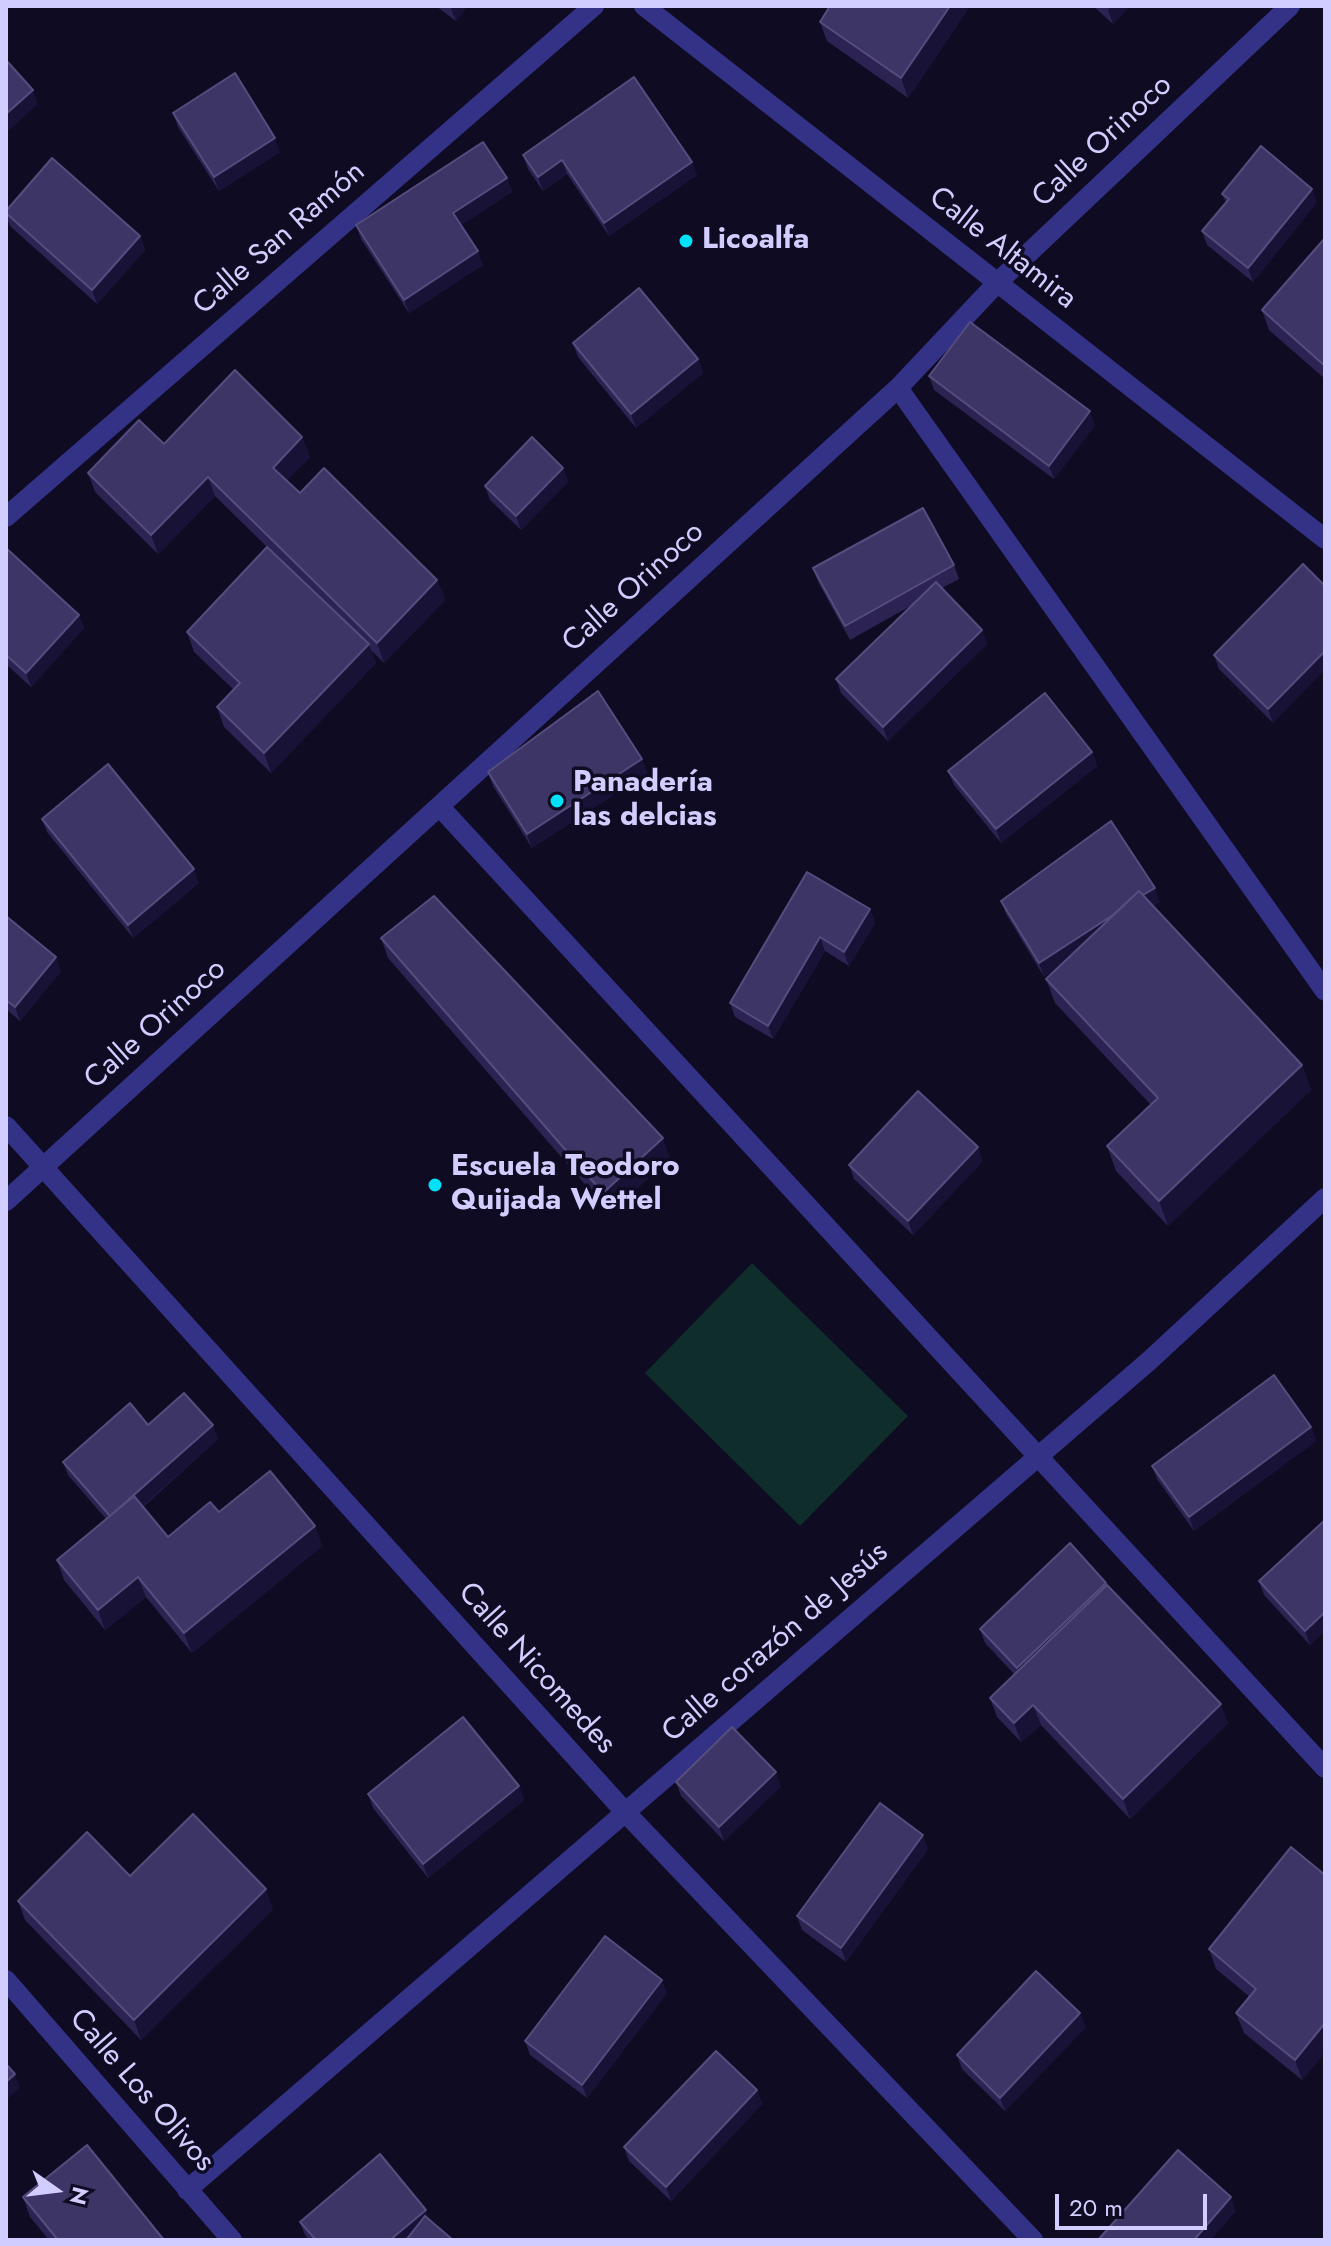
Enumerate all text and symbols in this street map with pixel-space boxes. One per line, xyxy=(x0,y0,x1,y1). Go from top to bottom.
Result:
street label: Calle Orinoco xyxy=(1026,68,1180,216)
street label: Calle San Ramón xyxy=(187,155,373,323)
street label: Calle Altamira xyxy=(921,180,1083,318)
place label: Licoalfa xyxy=(702,223,809,259)
marker: Licoalfa xyxy=(677,232,695,250)
street label: Calle Orinoco xyxy=(556,515,712,661)
place label: Panadería las delcias xyxy=(573,766,717,836)
marker: Panadería las delcias xyxy=(548,792,566,810)
street label: Calle Orinoco xyxy=(78,952,234,1098)
place label: Escuela Teodoro Quijada Wettel xyxy=(451,1150,680,1220)
marker: Escuela Teodoro Quijada Wettel xyxy=(426,1176,444,1194)
street label: Calle corazón de Jesús xyxy=(656,1535,896,1751)
street label: Calle Nicomedes xyxy=(450,1576,622,1762)
street label: Calle Los Olivos xyxy=(61,2002,221,2180)
north arrow xyxy=(16,2150,96,2230)
scale bar xyxy=(1059,2178,1211,2228)
text: N xyxy=(62,2183,97,2208)
text: 20 m xyxy=(1069,2190,1123,2225)

